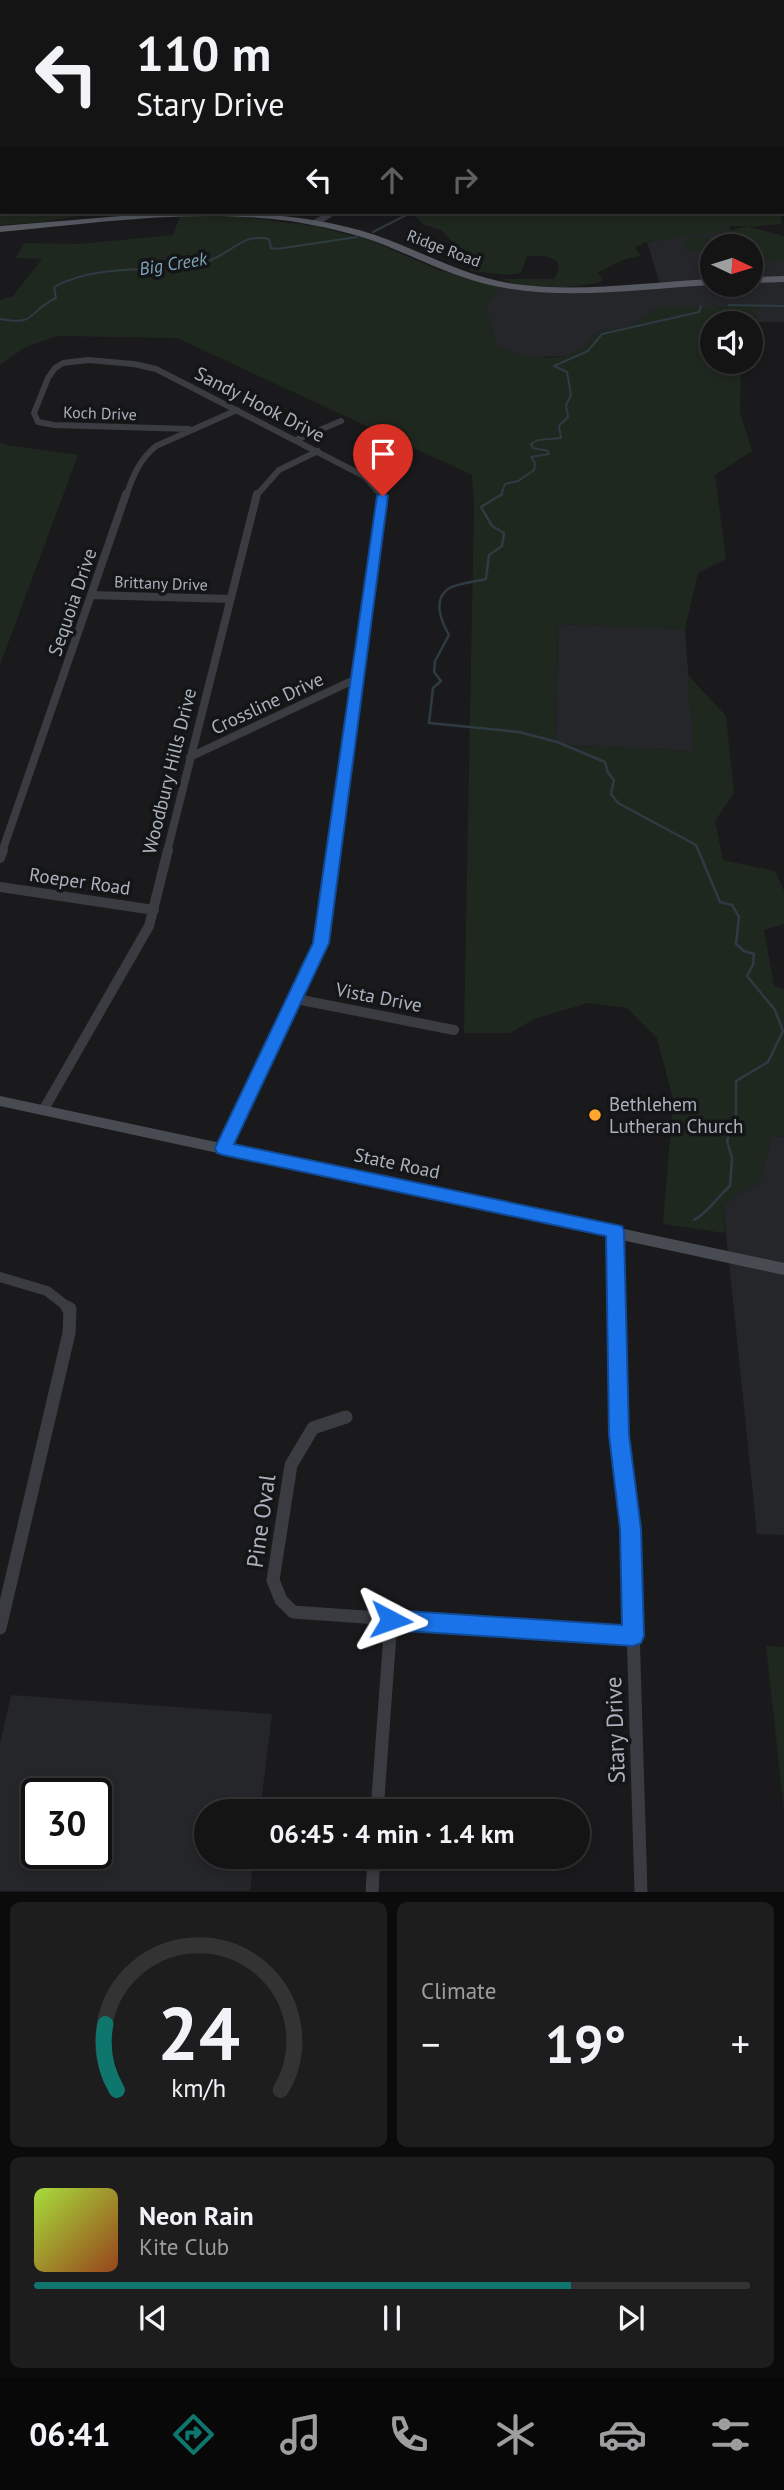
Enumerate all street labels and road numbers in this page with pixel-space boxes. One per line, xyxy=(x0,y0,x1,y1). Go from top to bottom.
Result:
street label: Ridge Road xyxy=(404,225,484,271)
street label: Sandy Hook Drive xyxy=(191,361,329,447)
street label: Koch Drive xyxy=(63,402,137,424)
street label: Sequoia Drive xyxy=(42,545,102,659)
street label: Brittany Drive xyxy=(114,571,208,595)
street label: Crossline Drive xyxy=(207,666,327,740)
street label: Woodbury Hills Drive xyxy=(137,685,201,857)
street label: Roeper Road xyxy=(28,862,132,900)
street label: Vista Drive xyxy=(333,977,424,1017)
street label: State Road xyxy=(352,1142,442,1184)
street label: Pine Oval xyxy=(240,1472,281,1569)
street label: Stary Drive xyxy=(598,1676,631,1784)

